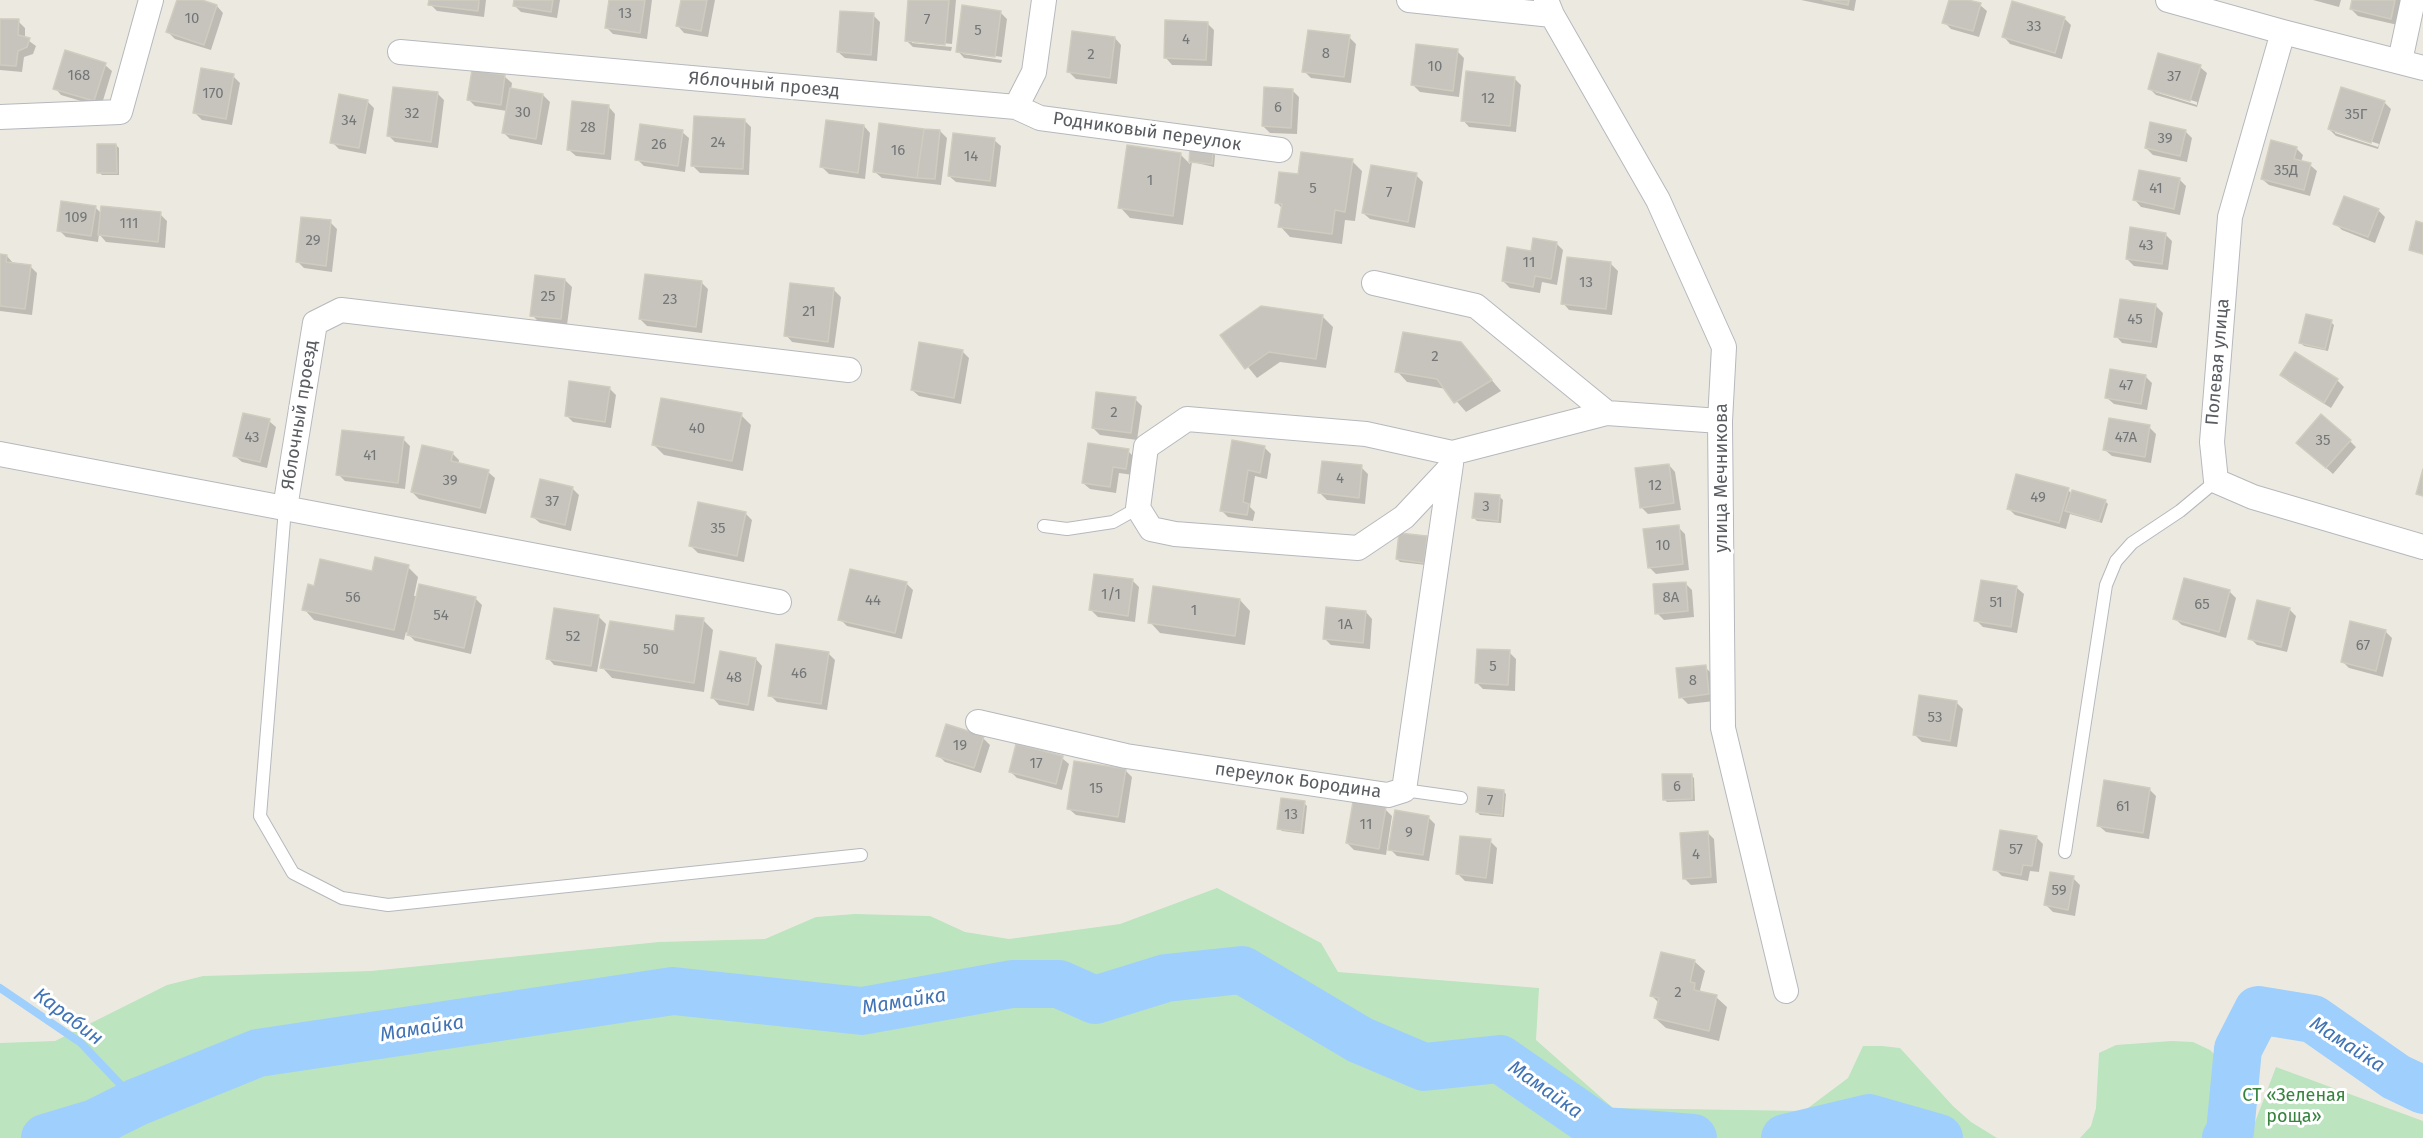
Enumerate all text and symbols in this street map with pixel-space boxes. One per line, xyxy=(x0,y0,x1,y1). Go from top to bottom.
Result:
house number: 13 xyxy=(618,5,632,23)
house number: 10 xyxy=(185,10,199,28)
house number: 7 xyxy=(924,11,930,29)
house number: 33 xyxy=(2027,18,2041,36)
house number: 5 xyxy=(974,22,982,40)
house number: 4 xyxy=(1182,31,1190,49)
house number: 8 xyxy=(1322,45,1330,63)
house number: 2 xyxy=(1087,46,1095,64)
house number: 10 xyxy=(1428,58,1442,76)
house number: 168 xyxy=(68,67,90,85)
street label: Яблочный проезд xyxy=(688,68,840,102)
house number: 37 xyxy=(2167,68,2181,86)
house number: 170 xyxy=(202,85,224,103)
house number: 12 xyxy=(1481,90,1495,108)
house number: 6 xyxy=(1274,99,1282,117)
house number: 30 xyxy=(515,104,531,122)
house number: 32 xyxy=(405,105,419,123)
house number: 35Г xyxy=(2345,106,2367,124)
street label: Родниковый переулок xyxy=(1051,108,1243,156)
house number: 34 xyxy=(341,112,357,130)
house number: 28 xyxy=(580,119,596,137)
house number: 39 xyxy=(2157,130,2173,148)
house number: 24 xyxy=(711,134,725,152)
house number: 26 xyxy=(651,136,667,154)
house number: 16 xyxy=(891,142,905,160)
house number: 14 xyxy=(964,148,978,166)
house number: 35Д xyxy=(2274,162,2298,180)
house number: 1 xyxy=(1147,172,1153,190)
house number: 5 xyxy=(1309,180,1317,198)
house number: 41 xyxy=(2149,180,2163,198)
house number: 7 xyxy=(1386,184,1392,202)
house number: 109 xyxy=(65,209,87,227)
house number: 111 xyxy=(119,215,139,233)
house number: 29 xyxy=(305,232,321,250)
house number: 43 xyxy=(2138,237,2154,255)
house number: 11 xyxy=(1523,254,1535,272)
house number: 13 xyxy=(1579,274,1593,292)
house number: 25 xyxy=(541,288,555,306)
house number: 23 xyxy=(663,291,677,309)
street label: Полевая улица xyxy=(2202,298,2234,426)
house number: 21 xyxy=(802,303,816,321)
house number: 45 xyxy=(2127,311,2143,329)
street label: Яблочный проезд xyxy=(277,339,323,491)
house number: 2 xyxy=(1431,348,1439,366)
house number: 47 xyxy=(2119,377,2133,395)
street label: улица Мечникова xyxy=(1711,403,1733,553)
house number: 2 xyxy=(1110,404,1118,422)
house number: 40 xyxy=(689,420,705,438)
house number: 43 xyxy=(244,429,260,447)
house number: 47А xyxy=(2115,429,2137,447)
house number: 35 xyxy=(2316,432,2330,450)
house number: 41 xyxy=(363,447,377,465)
house number: 4 xyxy=(1336,470,1344,488)
house number: 39 xyxy=(442,472,458,490)
house number: 12 xyxy=(1648,477,1662,495)
house number: 49 xyxy=(2030,489,2046,507)
house number: 37 xyxy=(545,493,559,511)
house number: 3 xyxy=(1482,498,1490,516)
house number: 35 xyxy=(711,520,725,538)
house number: 10 xyxy=(1656,537,1670,555)
house number: 1/1 xyxy=(1101,586,1121,604)
house number: 56 xyxy=(345,589,361,607)
house number: 8А xyxy=(1663,589,1679,607)
house number: 44 xyxy=(865,592,881,610)
house number: 51 xyxy=(1989,594,2003,612)
house number: 65 xyxy=(2194,596,2210,614)
house number: 1 xyxy=(1191,602,1197,620)
house number: 54 xyxy=(433,607,449,625)
house number: 1А xyxy=(1337,616,1353,634)
house number: 52 xyxy=(566,628,580,646)
house number: 67 xyxy=(2356,637,2370,655)
house number: 50 xyxy=(643,641,659,659)
house number: 5 xyxy=(1489,658,1497,676)
house number: 46 xyxy=(791,665,807,683)
house number: 48 xyxy=(726,669,742,687)
house number: 8 xyxy=(1689,672,1697,690)
house number: 53 xyxy=(1928,709,1942,727)
house number: 19 xyxy=(953,737,967,755)
house number: 17 xyxy=(1029,755,1043,773)
street label: переулок Бородина xyxy=(1213,759,1383,803)
house number: 6 xyxy=(1673,778,1681,796)
house number: 15 xyxy=(1089,780,1103,798)
house number: 7 xyxy=(1487,792,1493,810)
house number: 61 xyxy=(2116,798,2130,816)
house number: 13 xyxy=(1284,806,1298,824)
house number: 11 xyxy=(1360,816,1372,834)
house number: 9 xyxy=(1405,824,1413,842)
house number: 57 xyxy=(2009,841,2023,859)
house number: 4 xyxy=(1692,846,1700,864)
house number: 59 xyxy=(2051,882,2067,900)
water label: Карабин xyxy=(28,983,108,1051)
water label: Мамайка xyxy=(860,984,948,1020)
house number: 2 xyxy=(1674,984,1682,1002)
water label: Мамайка xyxy=(378,1011,466,1047)
water label: Мамайка xyxy=(2305,1012,2389,1078)
water label: Мамайка xyxy=(1503,1056,1587,1124)
park label: СТ «Зеленая роща» xyxy=(2242,1085,2346,1128)

